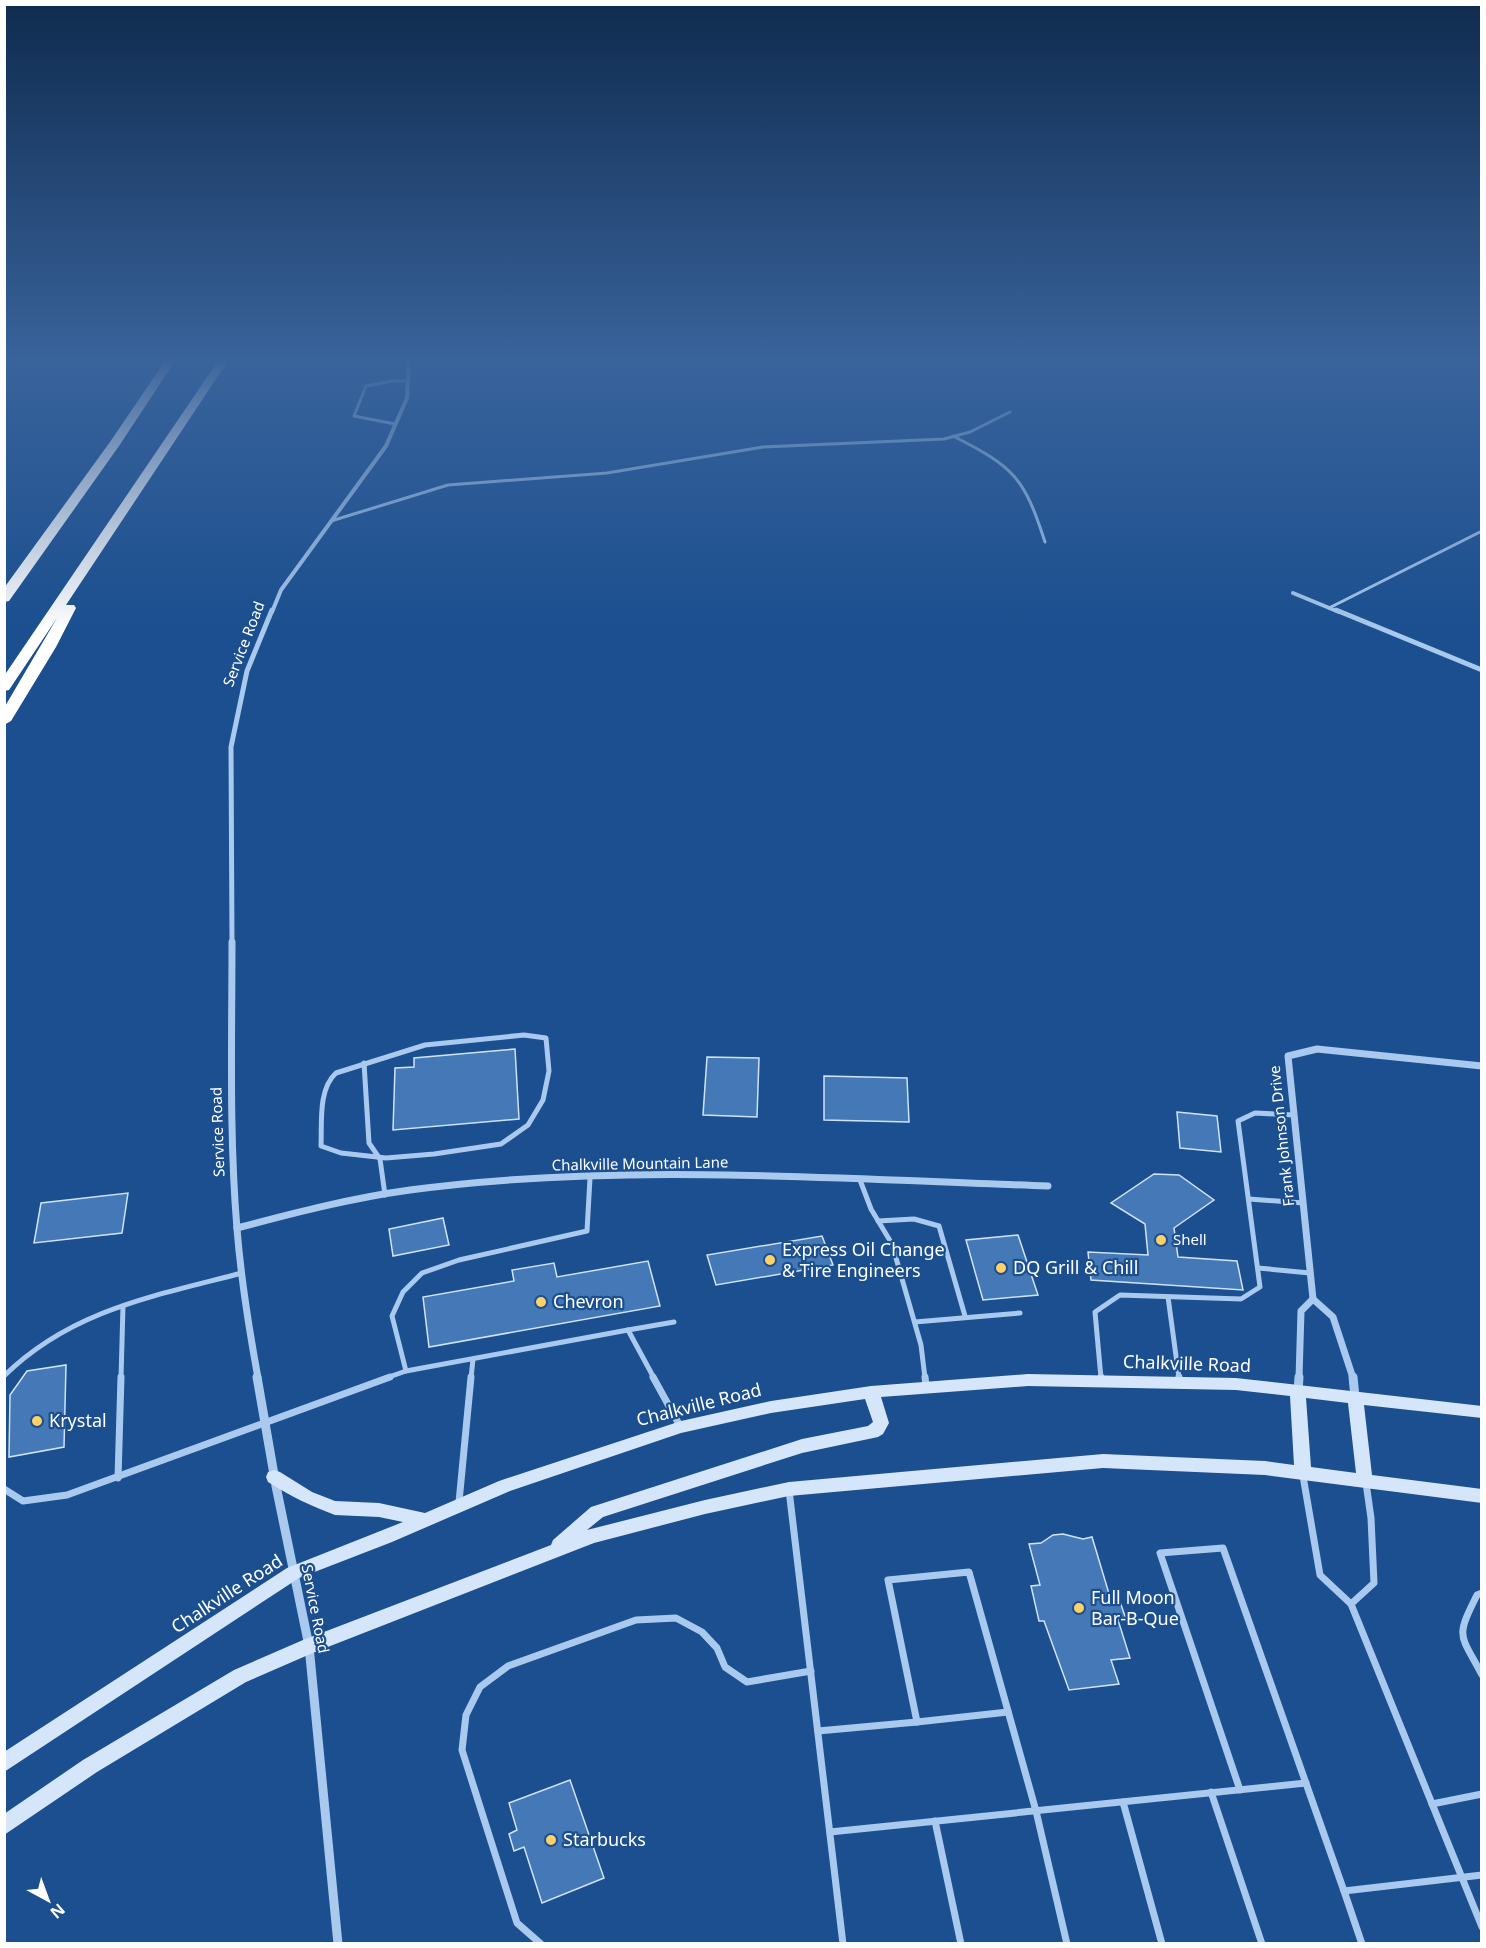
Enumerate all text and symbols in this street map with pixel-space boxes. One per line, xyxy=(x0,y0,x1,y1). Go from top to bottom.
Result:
street label: Service Road xyxy=(218,598,269,689)
street label: Frank Johnson Drive xyxy=(1264,1065,1298,1208)
street label: Service Road xyxy=(205,1087,229,1177)
street label: Chalkville Mountain Lane xyxy=(551,1151,729,1175)
place label: Shell xyxy=(1173,1229,1207,1249)
marker: Shell xyxy=(1154,1233,1168,1247)
place label: Express Oil Change & Tire Engineers xyxy=(782,1237,945,1282)
marker: Express Oil Change & Tire Engineers xyxy=(763,1253,777,1267)
place label: DQ Grill & Chill xyxy=(1013,1255,1138,1279)
marker: DQ Grill & Chill xyxy=(994,1261,1008,1275)
place label: Chevron xyxy=(553,1289,624,1313)
marker: Chevron xyxy=(534,1295,548,1309)
street label: Chalkville Road xyxy=(1123,1349,1251,1377)
street label: Chalkville Road xyxy=(634,1377,764,1431)
place label: Krystal xyxy=(49,1408,107,1432)
marker: Krystal xyxy=(30,1414,44,1428)
street label: Chalkville Road xyxy=(166,1548,287,1638)
street label: Service Road xyxy=(298,1563,334,1655)
place label: Full Moon Bar-B-Que xyxy=(1091,1585,1179,1630)
marker: Full Moon Bar-B-Que xyxy=(1072,1601,1086,1615)
place label: Starbucks xyxy=(563,1827,646,1851)
marker: Starbucks xyxy=(544,1833,558,1847)
north arrow xyxy=(18,1870,78,1930)
text: N xyxy=(46,1899,70,1924)

